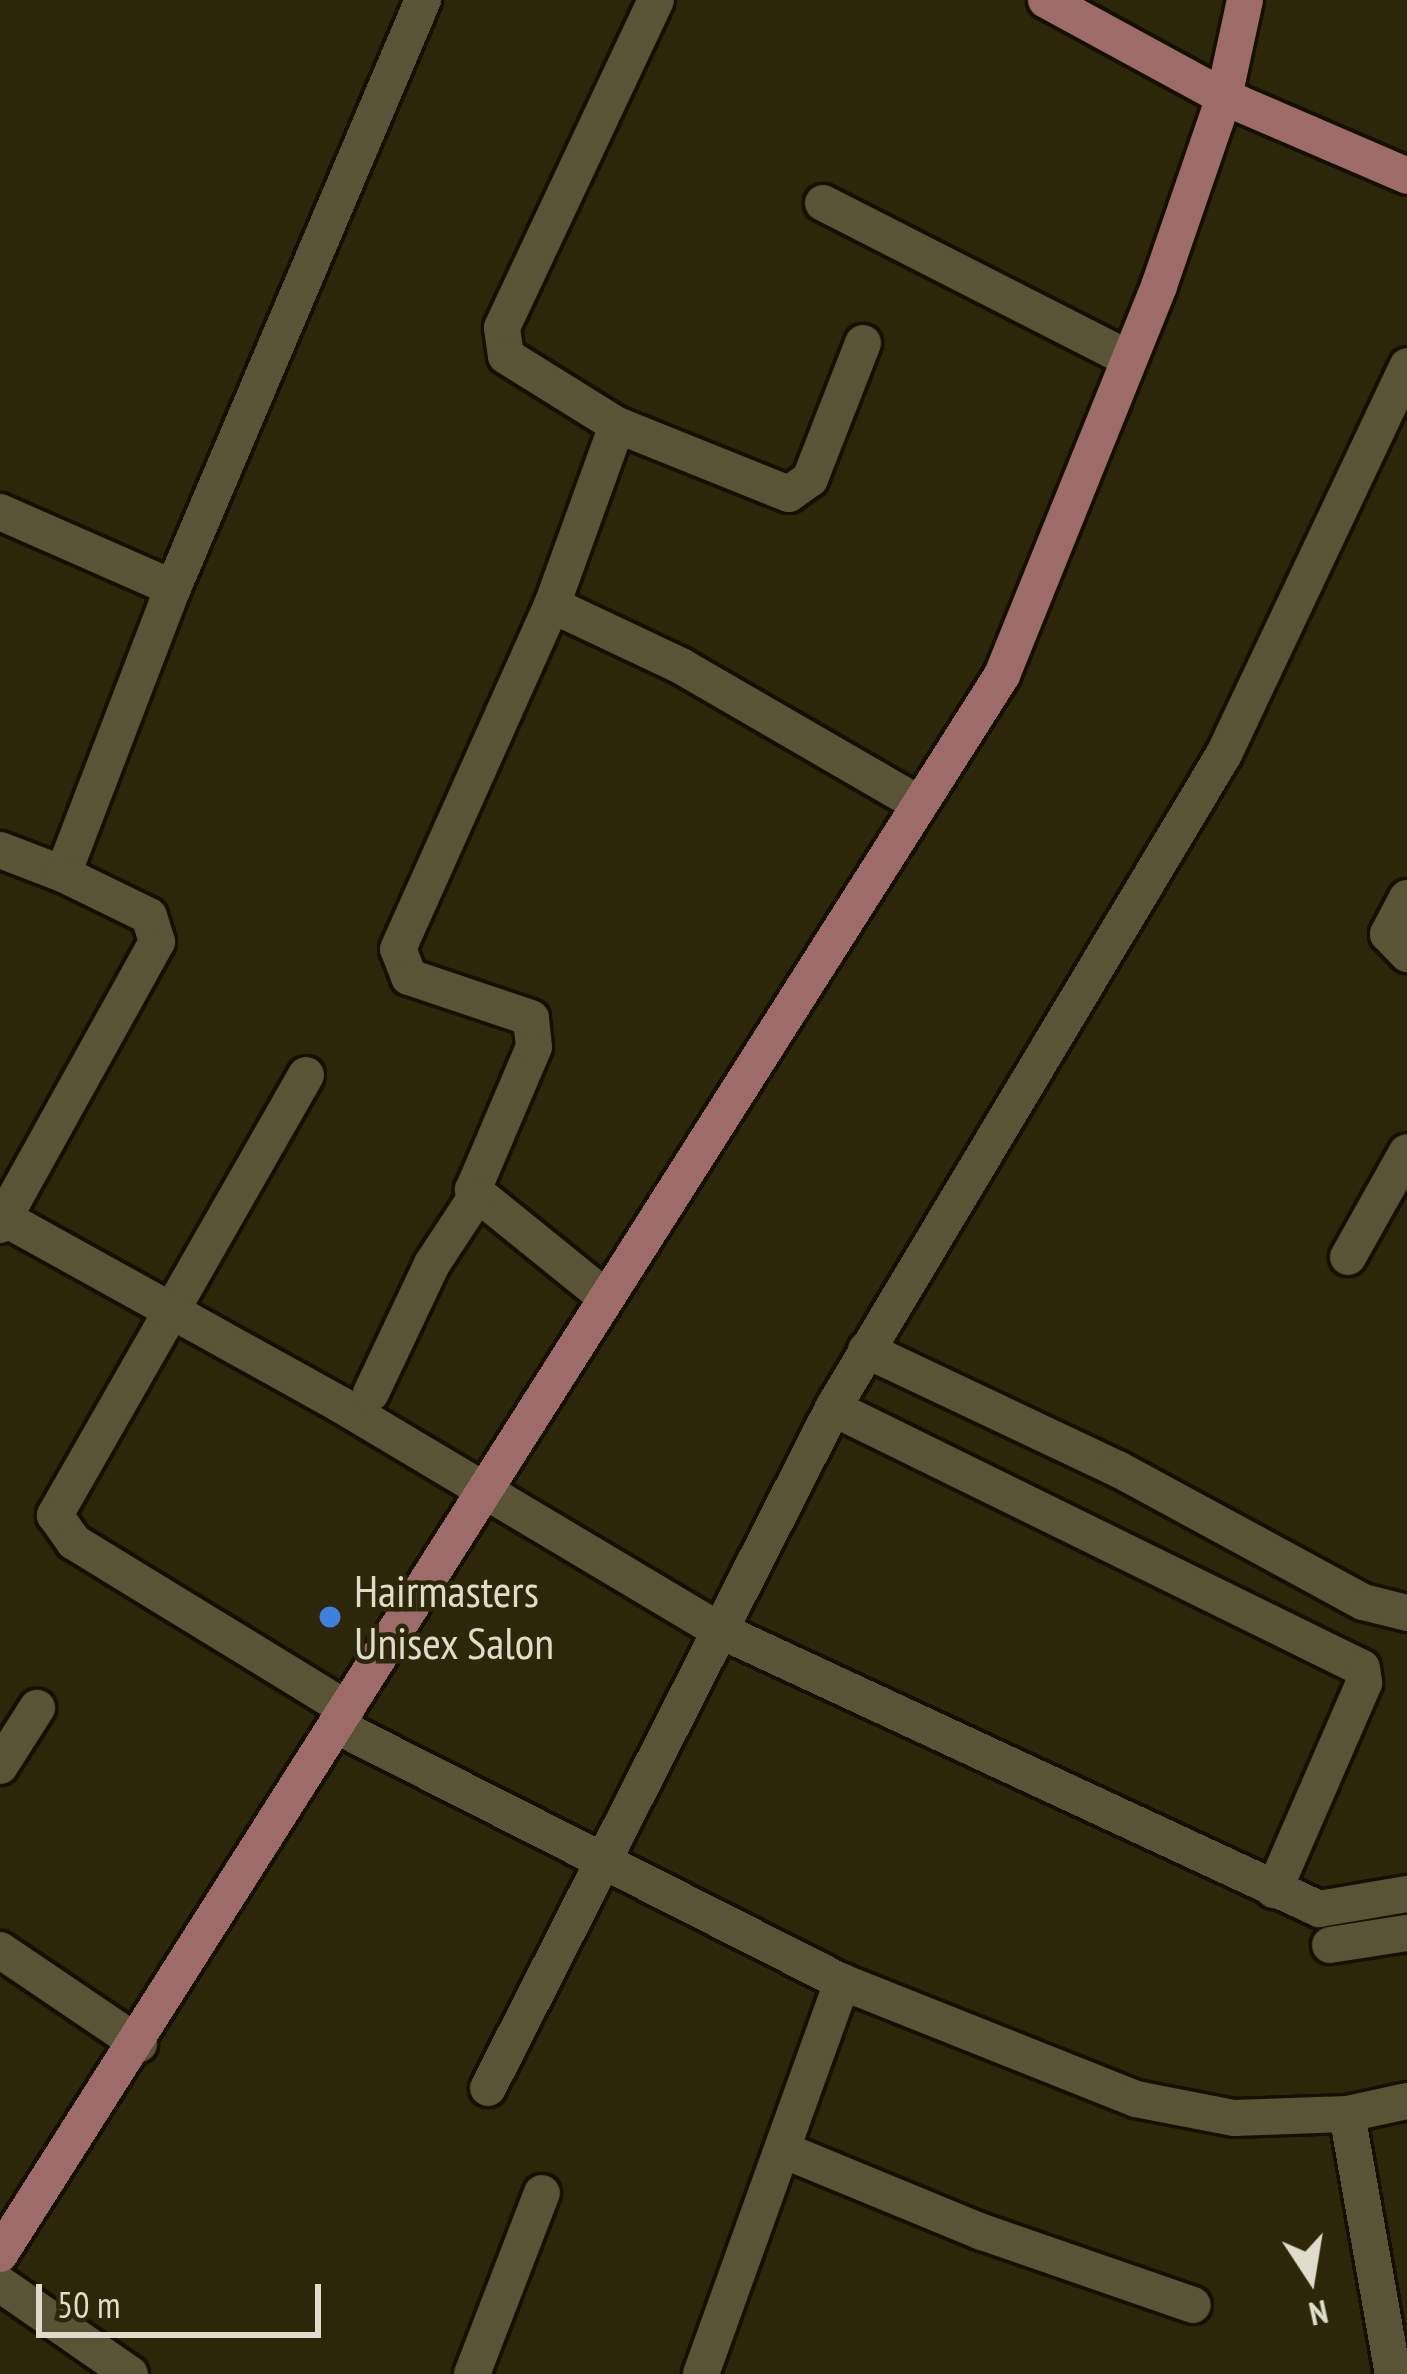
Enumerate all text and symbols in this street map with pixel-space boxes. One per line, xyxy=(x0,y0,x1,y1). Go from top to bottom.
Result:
place label: Hairmasters Unisex Salon xyxy=(354,1564,555,1670)
marker: Hairmasters Unisex Salon xyxy=(317,1604,343,1630)
north arrow xyxy=(1251,2218,1371,2338)
scale bar xyxy=(42,2260,327,2334)
text: 50 m xyxy=(57,2281,120,2328)
text: N xyxy=(1305,2291,1332,2337)

